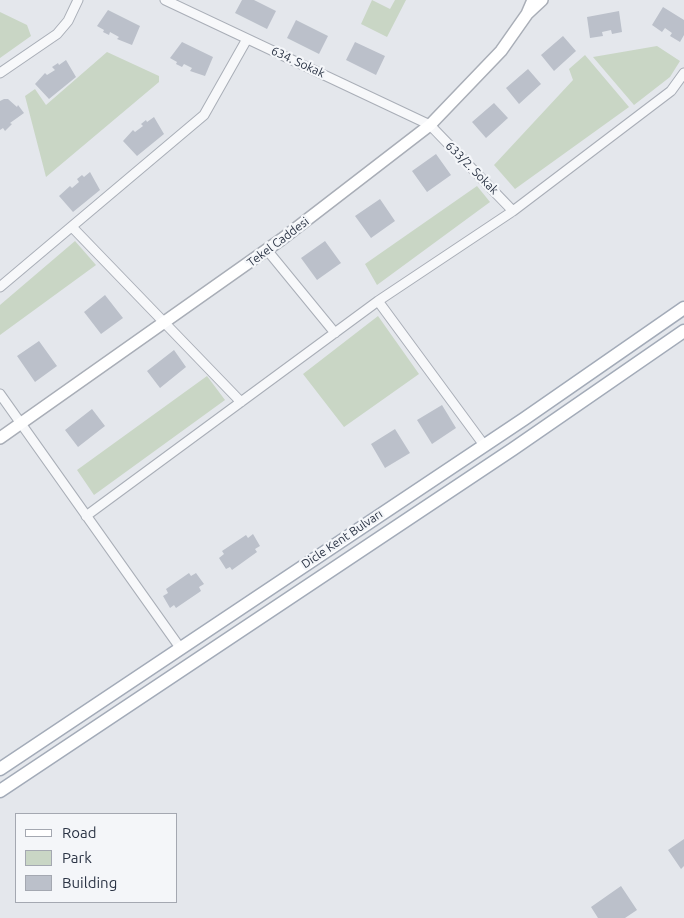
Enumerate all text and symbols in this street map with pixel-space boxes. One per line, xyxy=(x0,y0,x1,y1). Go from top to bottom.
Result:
street label: 634. Sokak xyxy=(269,43,327,81)
street label: 633/2. Sokak xyxy=(443,139,501,197)
street label: Tekel Caddesi xyxy=(244,214,312,270)
street label: Dicle Kent Bulvarı xyxy=(299,507,385,571)
legend xyxy=(15,813,178,903)
text: Road xyxy=(62,824,97,841)
text: Park xyxy=(62,849,92,866)
text: Building xyxy=(62,874,117,891)

